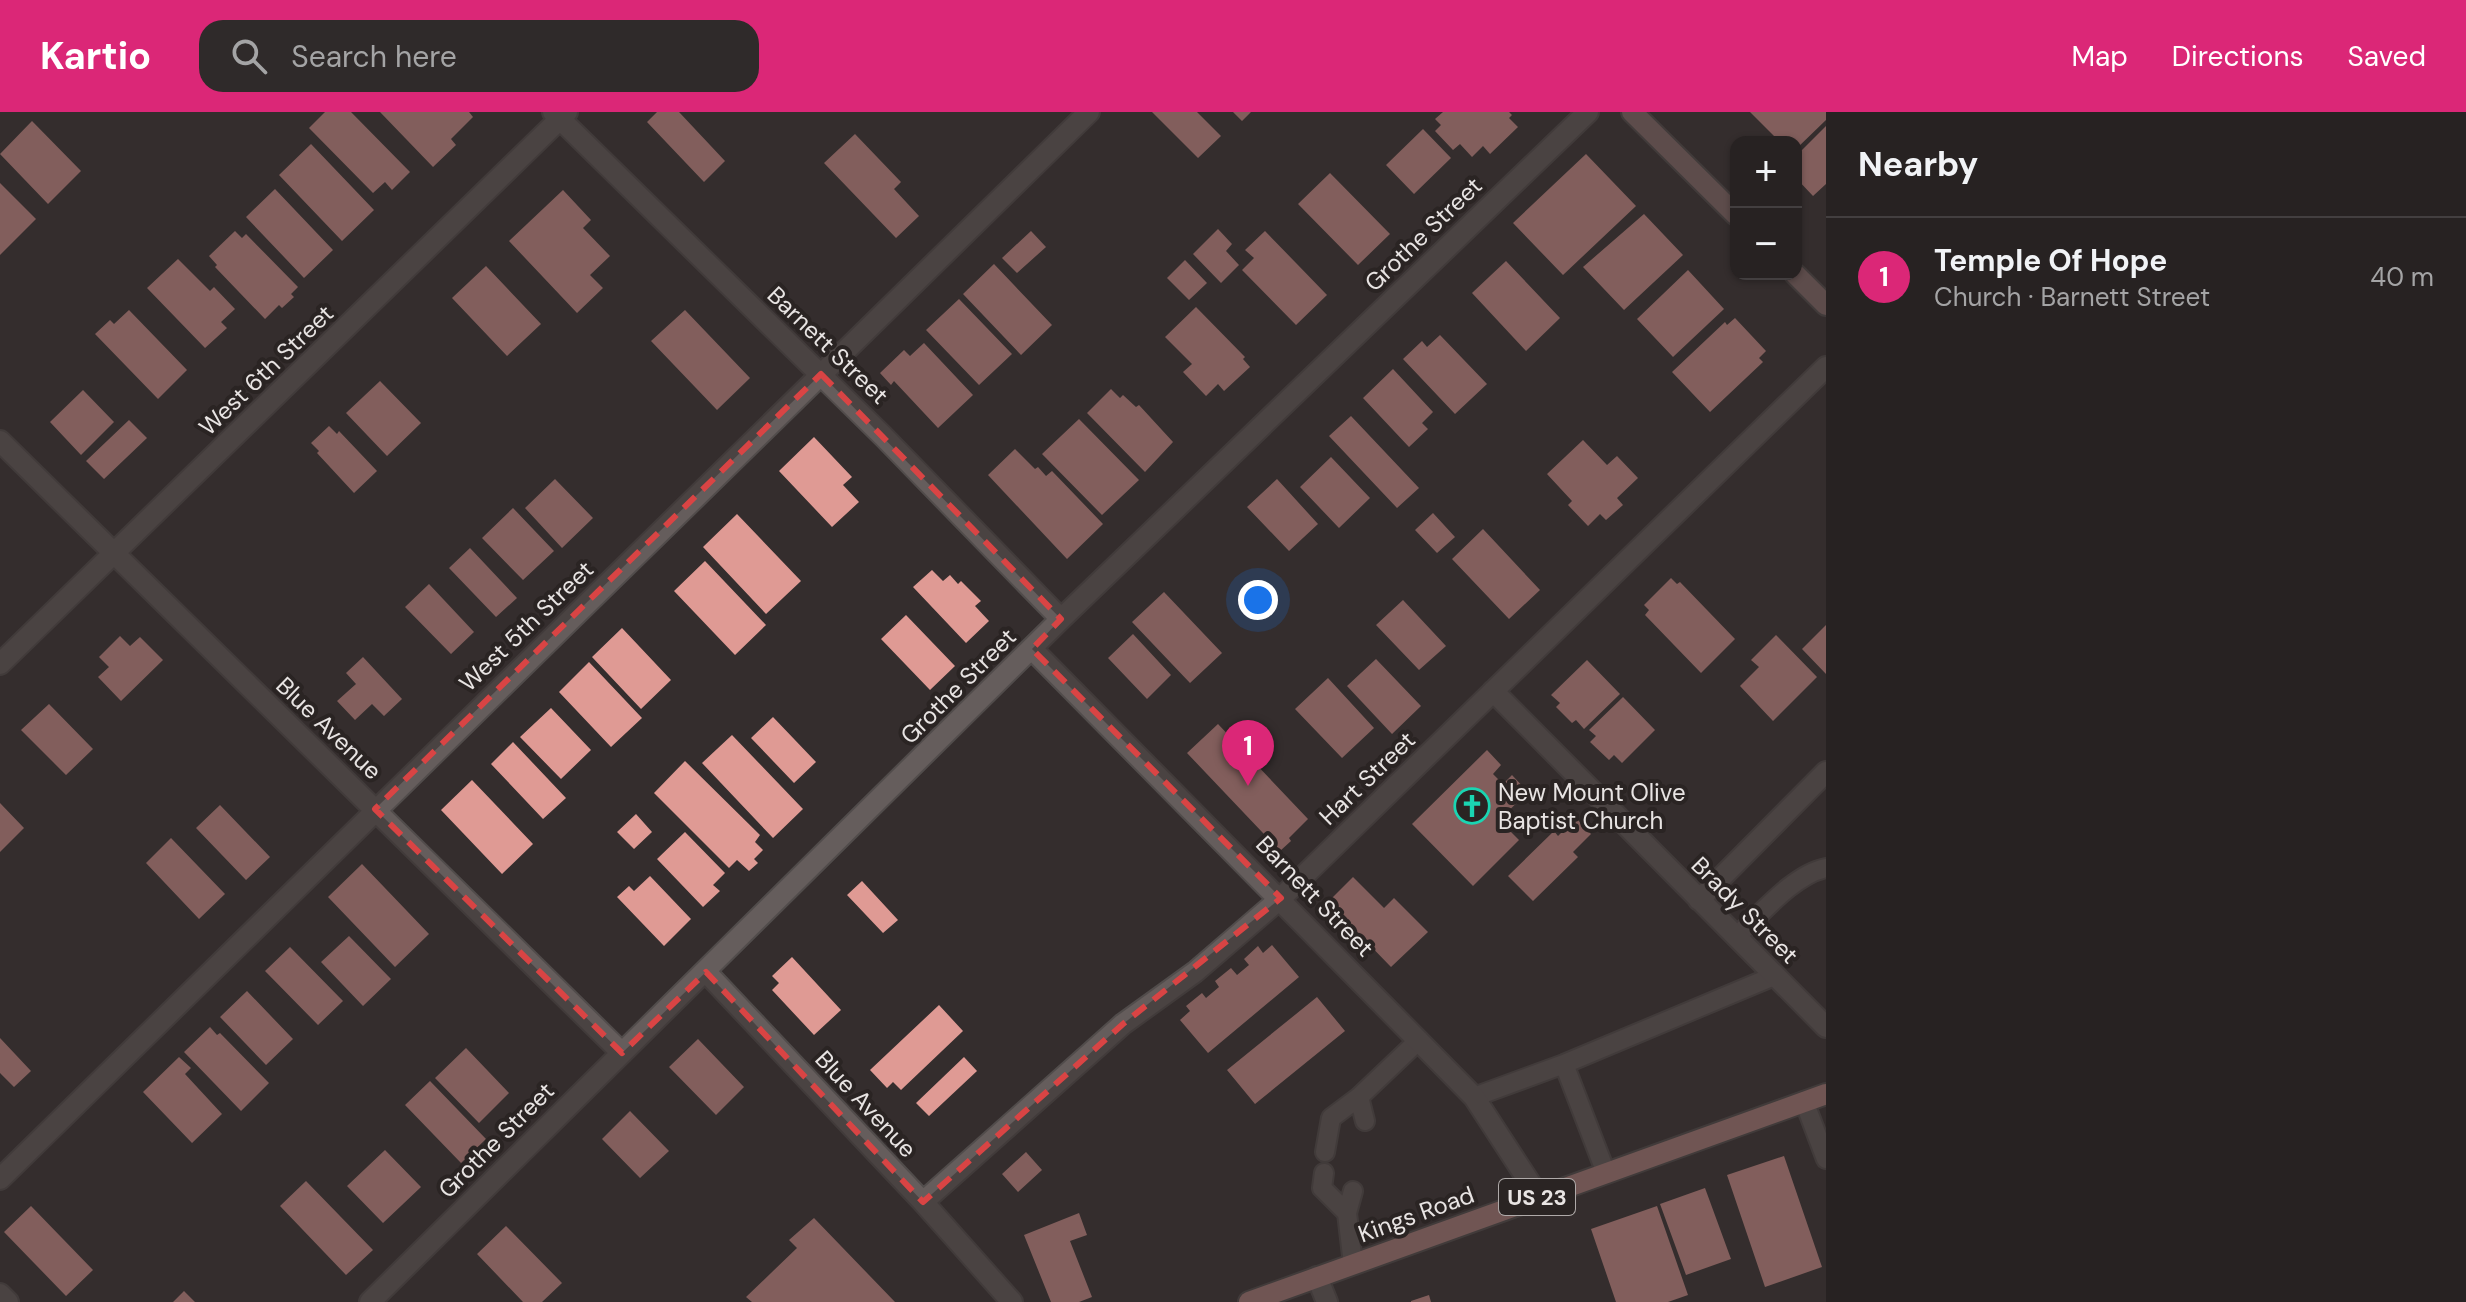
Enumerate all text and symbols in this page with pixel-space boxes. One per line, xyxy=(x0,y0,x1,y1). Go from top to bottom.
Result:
search box xyxy=(199,20,759,92)
text: Kartio xyxy=(40,31,151,81)
icon: search xyxy=(227,34,271,78)
text: Search here xyxy=(291,37,457,76)
text: Map xyxy=(2071,38,2128,75)
text: Directions xyxy=(2172,38,2304,75)
text: Saved xyxy=(2348,38,2426,75)
map controls xyxy=(1730,136,1802,280)
button: + xyxy=(1730,136,1802,208)
text: Nearby xyxy=(1858,142,1978,187)
street label: Grothe Street xyxy=(1358,170,1488,298)
button: − xyxy=(1730,208,1802,280)
text: Temple Of Hope xyxy=(1934,241,2167,280)
text: 1 xyxy=(1879,260,1889,294)
text: 40 m xyxy=(2370,260,2434,294)
street label: Barnett Street xyxy=(761,279,895,411)
text: Church · Barnett Street xyxy=(1934,280,2210,314)
street label: West 6th Street xyxy=(192,298,340,442)
street label: West 5th Street xyxy=(452,554,600,698)
your location xyxy=(1238,580,1278,620)
street label: Grothe Street xyxy=(893,621,1023,751)
street label: Blue Avenue xyxy=(270,670,388,786)
pin: 1 xyxy=(1222,720,1274,786)
street label: Hart Street xyxy=(1312,724,1422,832)
place label: New Mount Olive Baptist Church xyxy=(1498,777,1686,836)
church icon: New Mount Olive Baptist Church xyxy=(1453,787,1491,825)
street label: Barnett Street xyxy=(1249,829,1381,963)
street label: Brady Street xyxy=(1685,850,1805,970)
street label: Blue Avenue xyxy=(809,1044,923,1164)
street label: Grothe Street xyxy=(431,1075,561,1205)
street label: Kings Road xyxy=(1354,1179,1478,1249)
road number: US 23 xyxy=(1499,1179,1575,1215)

